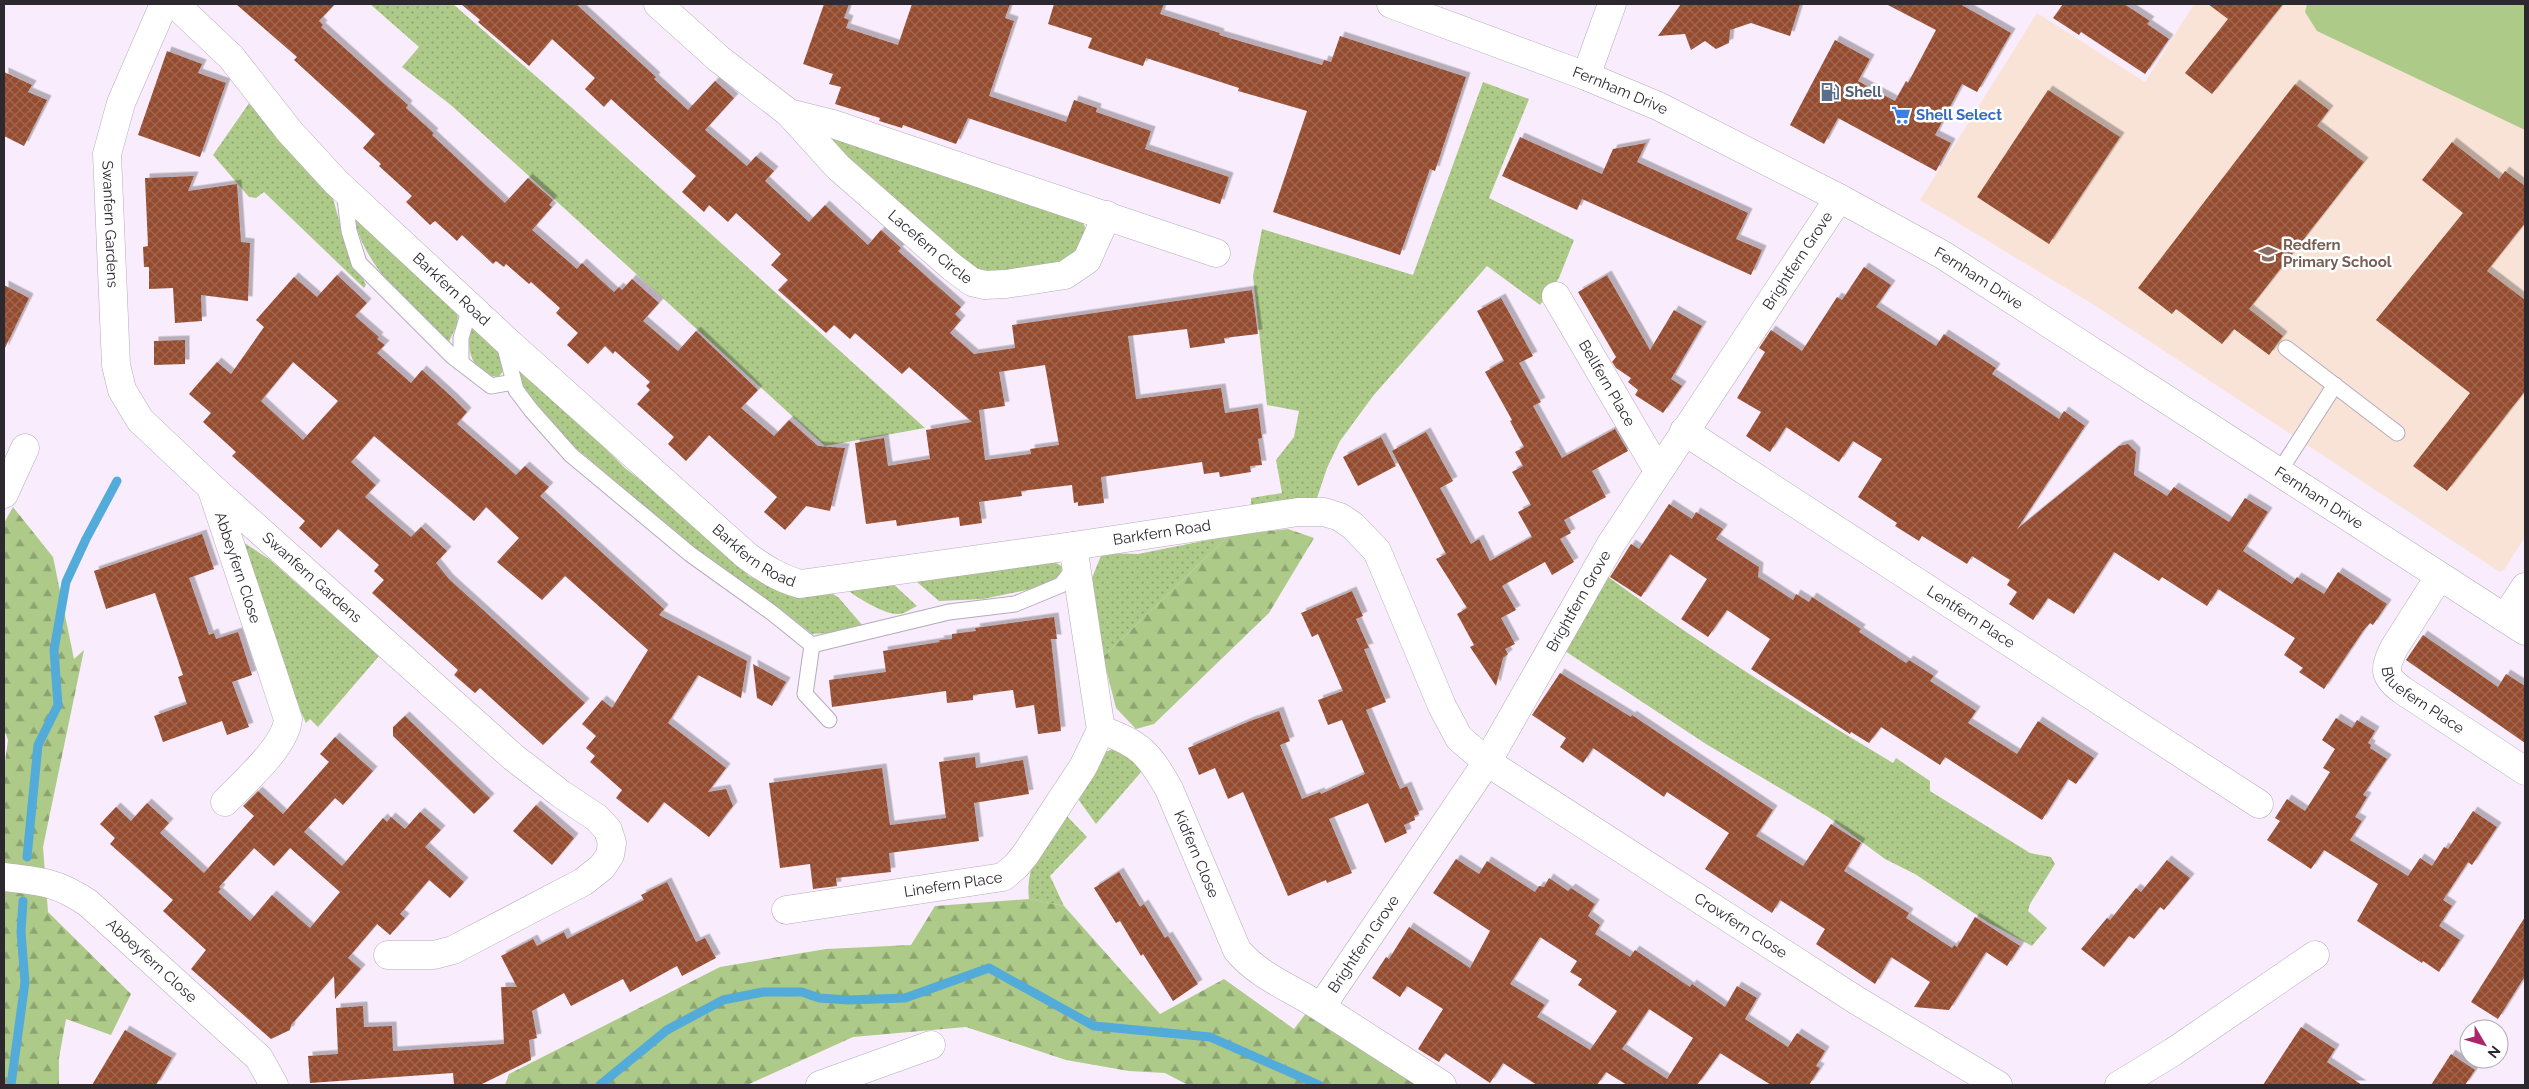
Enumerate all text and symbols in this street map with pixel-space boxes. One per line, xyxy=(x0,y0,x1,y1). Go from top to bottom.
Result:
street label: Fernham Drive xyxy=(1570,63,1671,119)
fuel station icon: Shell xyxy=(1819,81,1841,103)
place label: Shell xyxy=(1845,83,1882,101)
supermarket icon: Shell Select xyxy=(1890,104,1912,126)
place label: Shell Select xyxy=(1916,106,2002,124)
street label: Swanfern Gardens xyxy=(98,160,122,288)
street label: Lacefern Circle xyxy=(884,206,976,288)
street label: Brightfern Grove xyxy=(1759,208,1837,313)
place label: Redfern Primary School xyxy=(2283,236,2392,271)
street label: Fernham Drive xyxy=(1931,243,2026,313)
school or university icon: Redfern Primary School xyxy=(2257,243,2279,265)
street label: Barkfern Road xyxy=(409,249,494,330)
street label: Bellfern Place xyxy=(1575,337,1639,430)
street label: Fernham Drive xyxy=(2271,463,2367,533)
street label: Abbeyfern Close xyxy=(211,510,265,626)
street label: Barkfern Road xyxy=(1112,516,1212,549)
street label: Barkfern Road xyxy=(709,520,798,591)
street label: Swanfern Gardens xyxy=(259,528,366,627)
street label: Brightfern Grove xyxy=(1543,547,1615,655)
street label: Lentfern Place xyxy=(1924,582,2018,652)
street label: Bluefern Place xyxy=(2377,665,2468,738)
street label: Kidfern Close xyxy=(1170,808,1223,901)
street label: Linefern Place xyxy=(903,868,1004,901)
street label: Crowfern Close xyxy=(1691,889,1791,962)
street label: Brightfern Grove xyxy=(1324,892,1403,996)
street label: Abbeyfern Close xyxy=(103,915,201,1006)
north arrow xyxy=(2459,1019,2509,1069)
text: N xyxy=(2485,1043,2504,1061)

